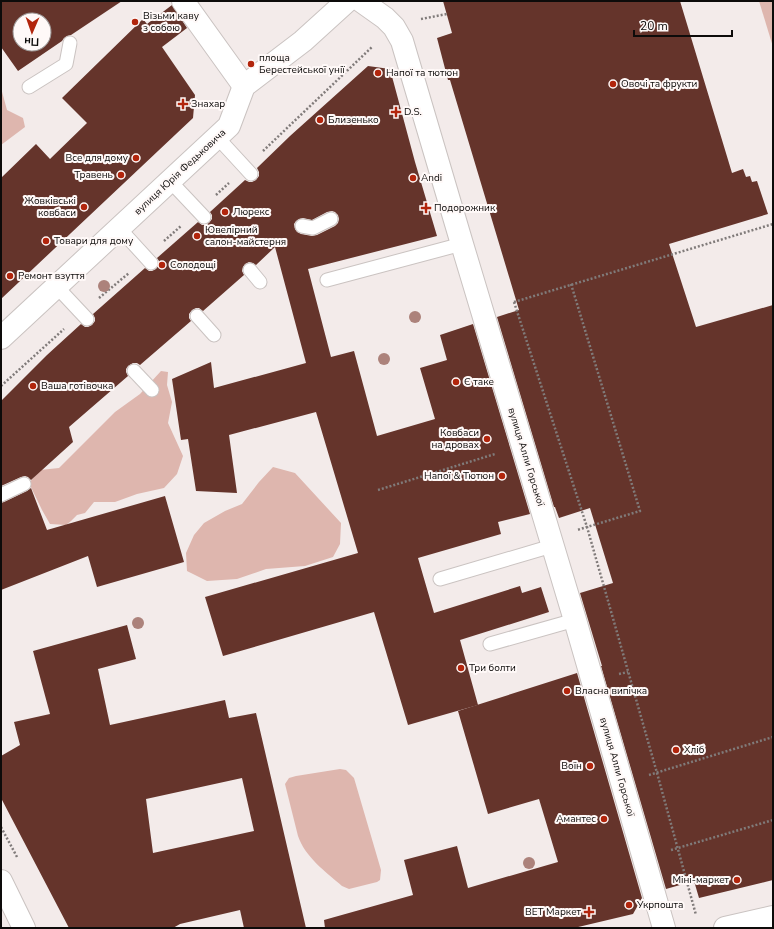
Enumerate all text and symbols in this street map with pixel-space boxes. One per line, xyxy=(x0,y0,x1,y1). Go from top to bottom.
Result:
place label: Візьми каву з собою xyxy=(143,9,200,35)
north arrow xyxy=(12,12,52,52)
scale bar xyxy=(634,12,732,38)
marker: Візьми каву з собою xyxy=(130,17,140,27)
text: 20 m xyxy=(640,18,668,34)
text: Пн xyxy=(24,34,39,49)
place label: площа Берестейської унії xyxy=(259,51,345,77)
marker: площа Берестейської унії xyxy=(246,59,256,69)
place label: Напої та тютюн xyxy=(386,66,458,80)
marker: Напої та тютюн xyxy=(373,68,383,78)
place label: Овочі та фрукти xyxy=(621,77,697,91)
marker: Овочі та фрукти xyxy=(608,79,618,89)
place label: Знахар xyxy=(191,97,225,111)
marker: Знахар xyxy=(178,99,188,109)
place label: D.S. xyxy=(404,105,422,119)
marker: D.S. xyxy=(391,107,401,117)
place label: Близенько xyxy=(328,113,379,127)
marker: Близенько xyxy=(315,115,325,125)
street label: вулиця Юрія Федьковича xyxy=(131,126,229,218)
place label: Все для дому xyxy=(65,151,129,165)
marker: Все для дому xyxy=(131,153,141,163)
place label: Травень xyxy=(74,168,113,182)
marker: Травень xyxy=(116,170,126,180)
place label: Andi xyxy=(421,171,442,185)
marker: Andi xyxy=(408,173,418,183)
place label: Жовківські ковбаси xyxy=(24,194,76,220)
place label: Подорожник xyxy=(434,201,496,215)
marker: Жовківські ковбаси xyxy=(79,202,89,212)
marker: Подорожник xyxy=(421,203,431,213)
place label: Люрекс xyxy=(233,205,270,219)
marker: Люрекс xyxy=(220,207,230,217)
place label: Ювелірний салон-майстерня xyxy=(205,223,286,249)
marker: Ювелірний салон-майстерня xyxy=(192,231,202,241)
place label: Товари для дому xyxy=(54,234,134,248)
marker: Товари для дому xyxy=(41,236,51,246)
place label: Солодощі xyxy=(170,258,216,272)
marker: Солодощі xyxy=(157,260,167,270)
place label: Ремонт взуття xyxy=(18,269,85,283)
marker: Ремонт взуття xyxy=(5,271,15,281)
place label: Є таке xyxy=(464,375,494,389)
marker: Є таке xyxy=(451,377,461,387)
place label: Ваша готівочка xyxy=(41,379,113,393)
marker: Ваша готівочка xyxy=(28,381,38,391)
street label: вулиця Алли Горської xyxy=(504,406,548,509)
place label: Ковбаси на дровах xyxy=(431,426,480,452)
marker: Ковбаси на дровах xyxy=(482,434,492,444)
place label: Напої & Тютюн xyxy=(424,469,494,483)
marker: Напої & Тютюн xyxy=(497,471,507,481)
place label: Три болти xyxy=(469,661,516,675)
marker: Три болти xyxy=(456,663,466,673)
place label: Власна випічка xyxy=(575,684,647,698)
marker: Власна випічка xyxy=(562,686,572,696)
street label: вулиця Алли Горської xyxy=(596,716,638,819)
place label: Хліб xyxy=(684,743,705,757)
marker: Хліб xyxy=(671,745,681,755)
place label: Воїн xyxy=(561,759,582,773)
marker: Воїн xyxy=(585,761,595,771)
place label: Амантес xyxy=(556,812,596,826)
marker: Амантес xyxy=(599,814,609,824)
place label: Міні-маркет xyxy=(672,873,730,887)
marker: Міні-маркет xyxy=(732,875,742,885)
place label: Укрпошта xyxy=(636,898,683,912)
marker: Укрпошта xyxy=(624,900,634,910)
place label: ВЕТ Маркет xyxy=(525,905,582,919)
marker: ВЕТ Маркет xyxy=(584,907,594,917)

